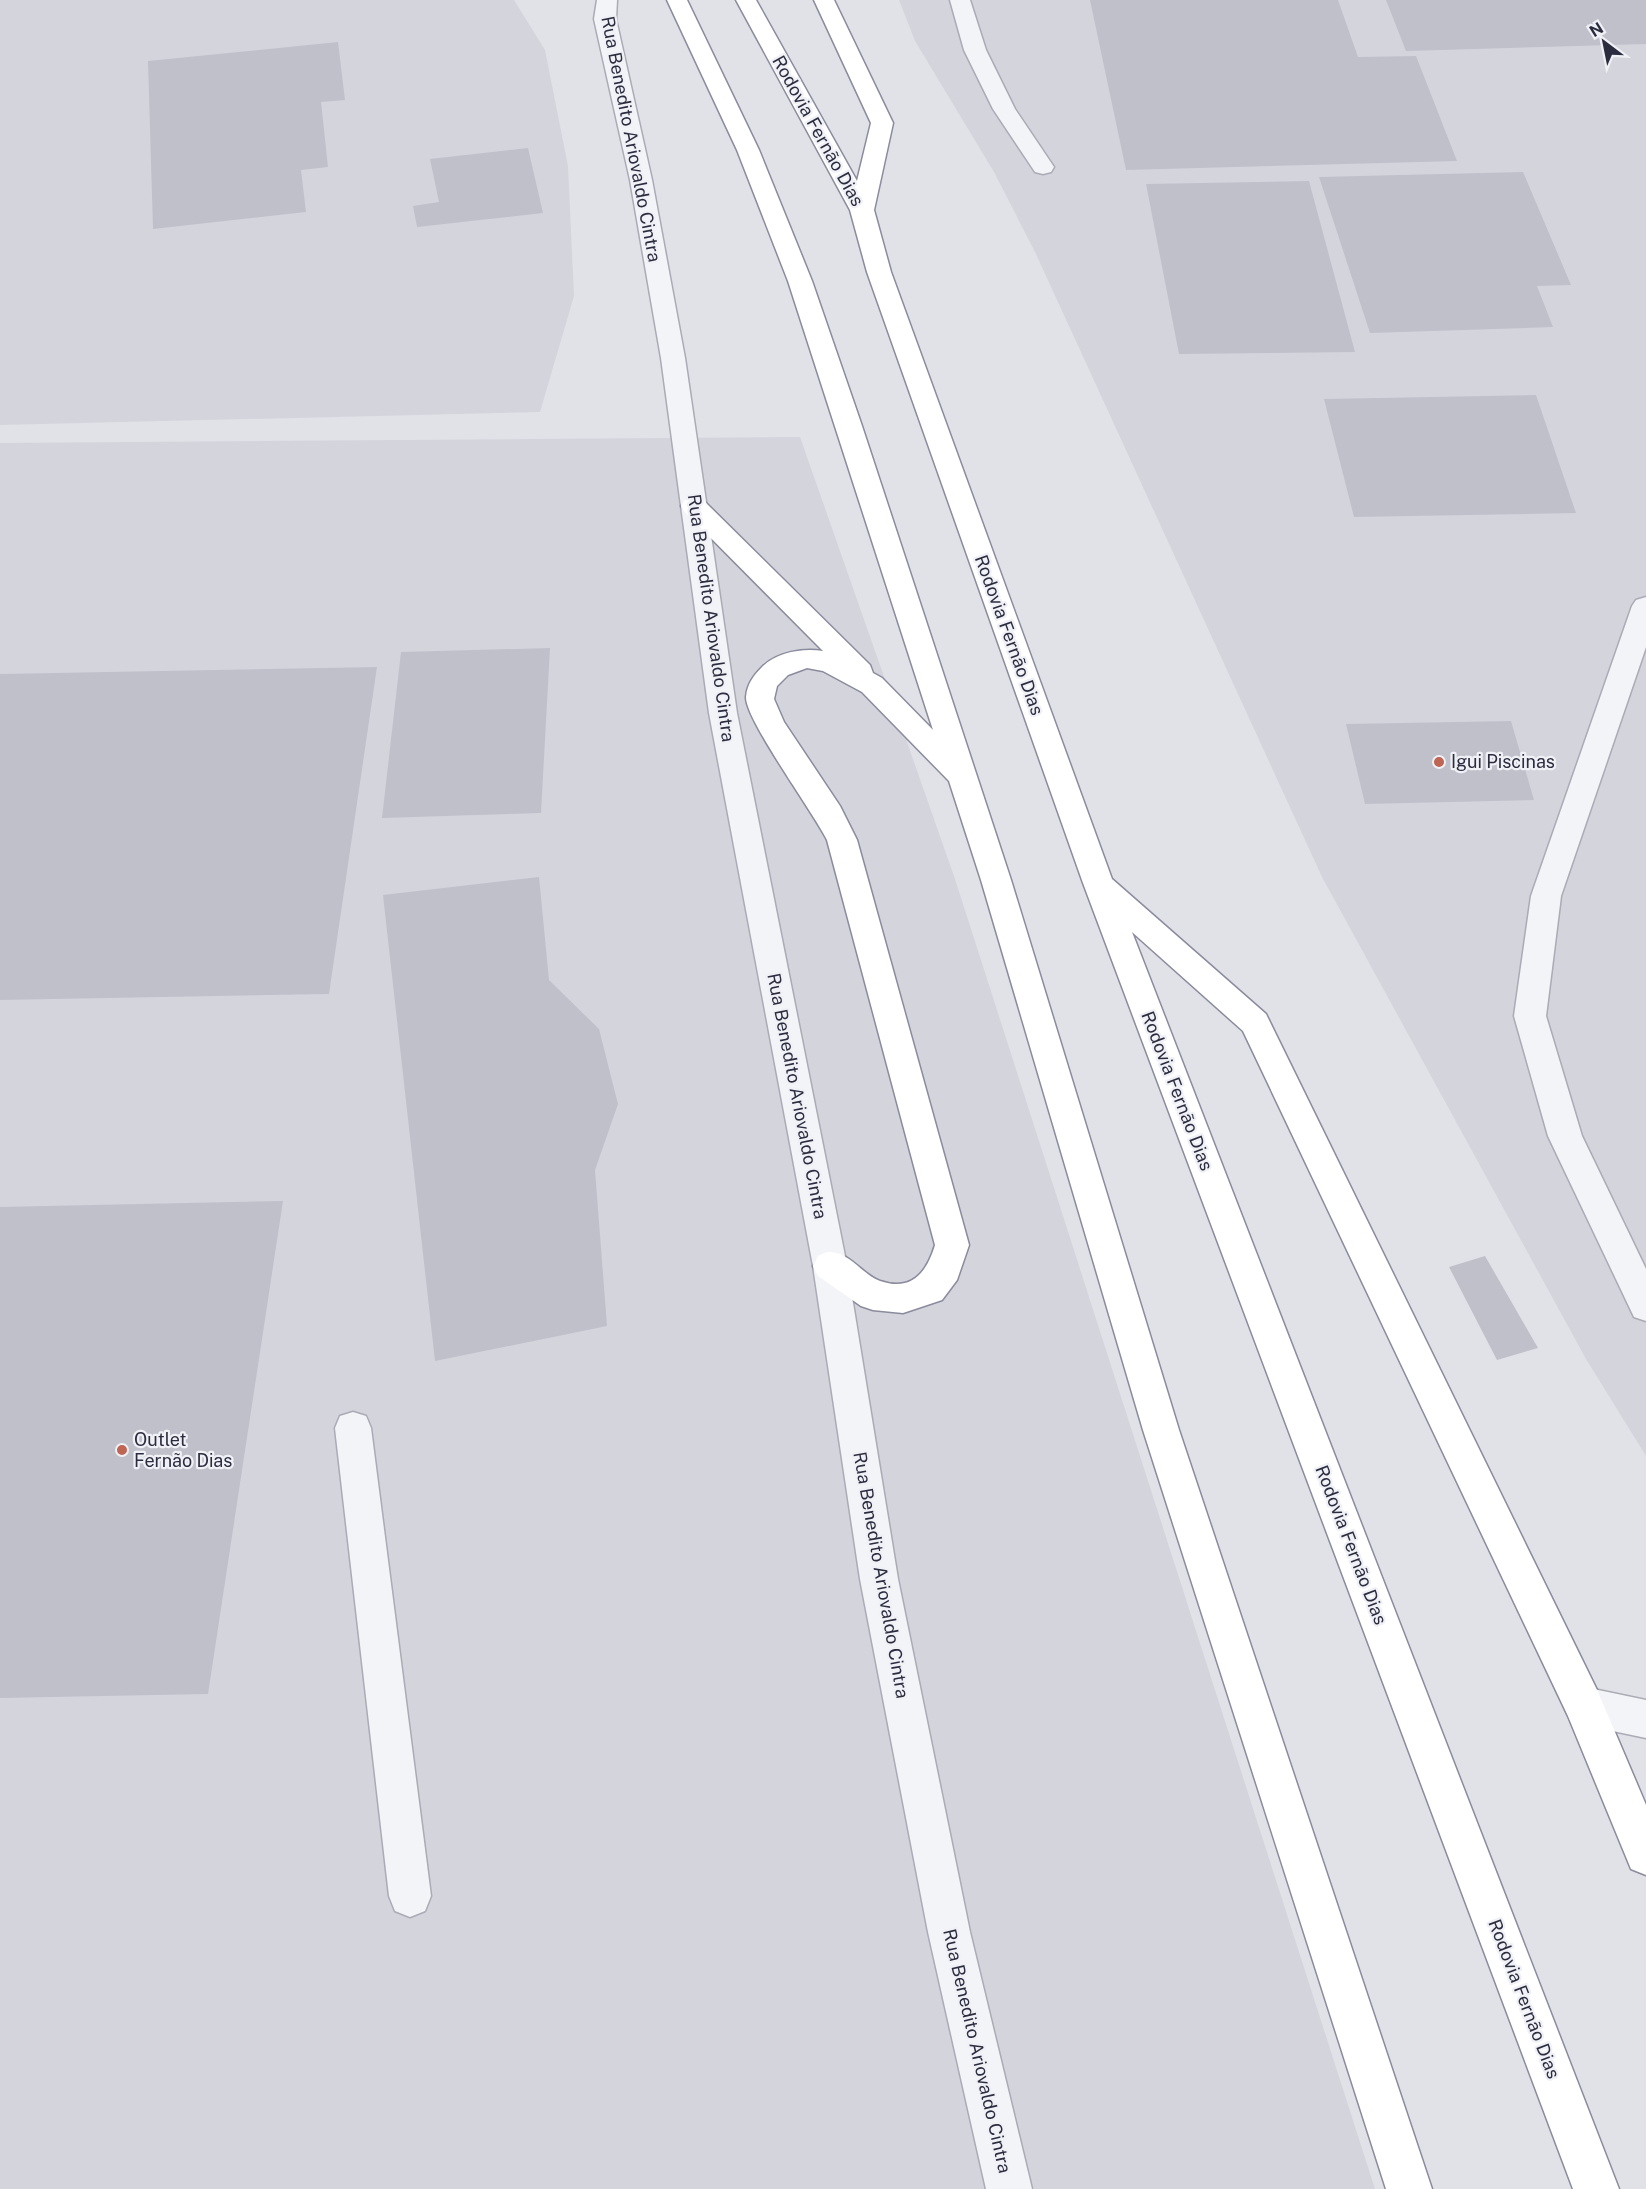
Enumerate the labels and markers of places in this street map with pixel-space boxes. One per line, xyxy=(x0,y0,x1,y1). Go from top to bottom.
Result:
place label: Igui Piscinas xyxy=(1451,751,1555,772)
marker: Igui Piscinas xyxy=(1432,755,1446,769)
place label: Outlet Fernão Dias xyxy=(134,1429,232,1471)
marker: Outlet Fernão Dias xyxy=(115,1443,129,1457)

